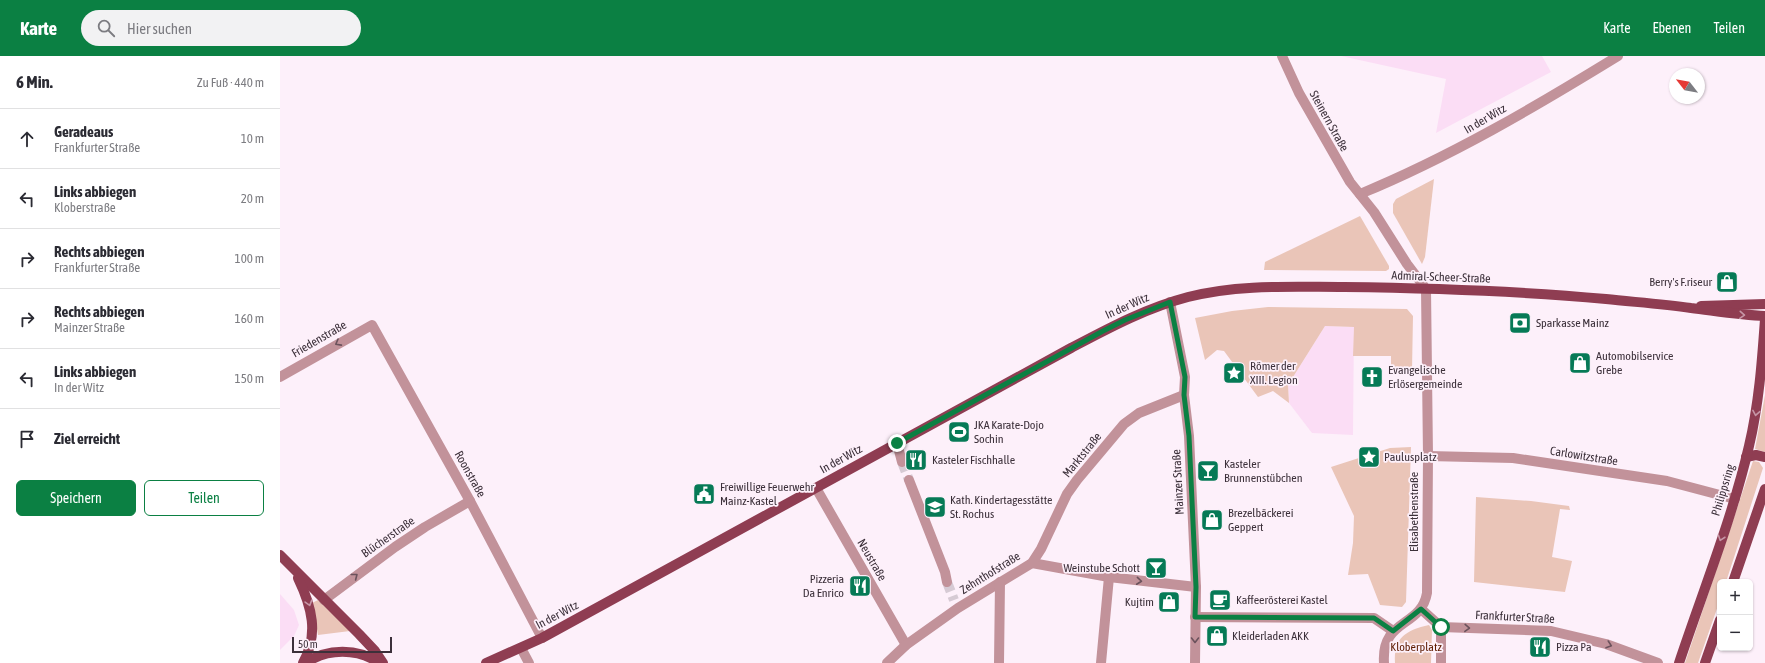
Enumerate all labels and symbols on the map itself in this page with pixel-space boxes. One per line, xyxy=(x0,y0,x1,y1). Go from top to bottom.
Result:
north arrow xyxy=(1669,68,1705,104)
street label: Steinern Straße xyxy=(1307,88,1351,154)
street label: In der Witz xyxy=(1462,101,1509,137)
street label: Admiral-Scheer-Straße xyxy=(1391,268,1491,286)
shop icon: Berry's F.riseur xyxy=(1714,269,1740,295)
place label: Berry's F.riseur xyxy=(1649,275,1712,289)
street label: In der Witz xyxy=(1103,290,1152,322)
bank icon: Sparkasse Mainz xyxy=(1507,310,1533,336)
one-way arrow xyxy=(1739,311,1745,320)
place label: Sparkasse Mainz xyxy=(1536,316,1609,330)
street label: Friedenstraße xyxy=(289,318,349,360)
one-way arrow xyxy=(334,339,342,346)
place label: Automobilservice Grebe xyxy=(1596,349,1673,377)
shop icon: Automobilservice Grebe xyxy=(1567,350,1593,376)
place label: Römer der XIII. Legion xyxy=(1250,359,1298,387)
place icon: Römer der XIII. Legion xyxy=(1221,360,1247,386)
place label: Evangelische Erlösergemeinde xyxy=(1388,363,1462,391)
church icon: Evangelische Erlösergemeinde xyxy=(1359,364,1385,390)
one-way arrow xyxy=(1752,410,1760,416)
place label: JKA Karate-Dojo Sochin xyxy=(974,418,1044,446)
sports icon: JKA Karate-Dojo Sochin xyxy=(946,419,972,445)
street label: Marktstraße xyxy=(1060,430,1104,480)
route end xyxy=(888,434,906,452)
street label: In der Witz xyxy=(817,441,865,476)
place icon: Paulusplatz xyxy=(1356,444,1382,470)
street label: Carlowitzstraße xyxy=(1549,444,1619,468)
restaurant icon: Kasteler Fischhalle xyxy=(903,447,929,473)
street label: Roonstraße xyxy=(452,448,488,500)
street label: Mainzer Straße xyxy=(1169,449,1187,515)
place label: Paulusplatz xyxy=(1384,450,1437,464)
place label: Kasteler Fischhalle xyxy=(932,453,1015,467)
place label: Kasteler Brunnenstübchen xyxy=(1224,457,1303,485)
bar icon: Kasteler Brunnenstübchen xyxy=(1195,458,1221,484)
street label: Philippsring xyxy=(1709,462,1738,518)
street label: Elisabethenstraße xyxy=(1407,472,1421,552)
place label: Freiwillige Feuerwehr Mainz-Kastel xyxy=(720,480,815,508)
public building icon: Freiwillige Feuerwehr Mainz-Kastel xyxy=(691,481,717,507)
place label: Kath. Kindertagesstätte St. Rochus xyxy=(950,493,1052,521)
school or university icon: Kath. Kindertagesstätte St. Rochus xyxy=(922,494,948,520)
place label: Brezelbäckerei Geppert xyxy=(1228,506,1293,534)
shop icon: Brezelbäckerei Geppert xyxy=(1199,507,1225,533)
street label: Blücherstraße xyxy=(359,514,417,560)
one-way arrow xyxy=(1717,535,1726,542)
street label: Neustraße xyxy=(854,537,890,583)
street label: Zehnthofstraße xyxy=(957,549,1023,597)
bar icon: Weinstube Schott xyxy=(1143,555,1169,581)
place label: Weinstube Schott xyxy=(1064,561,1141,575)
place label: Pizzeria Da Enrico xyxy=(803,572,844,600)
restaurant icon: Pizzeria Da Enrico xyxy=(847,573,873,599)
one-way arrow xyxy=(350,574,357,581)
one-way arrow xyxy=(1136,576,1142,585)
cafe icon: Kaffeerösterei Kastel xyxy=(1207,587,1233,613)
shop icon: Kujtim xyxy=(1156,589,1182,615)
place label: Kaffeerösterei Kastel xyxy=(1236,593,1328,607)
place label: Kujtim xyxy=(1125,595,1154,609)
street label: In der Witz xyxy=(533,598,581,632)
one-way arrow xyxy=(304,599,313,606)
street label: Frankfurter Straße xyxy=(1475,608,1555,626)
route start xyxy=(1432,618,1450,636)
shop icon: Kleiderladen AKK xyxy=(1204,623,1230,649)
one-way arrow xyxy=(1464,624,1470,632)
place label: Kleiderladen AKK xyxy=(1232,629,1309,643)
restaurant icon: Pizza Pa xyxy=(1527,634,1553,660)
scale bar xyxy=(292,635,392,654)
one-way arrow xyxy=(1191,637,1199,643)
park label: Kloberplatz xyxy=(1390,640,1442,654)
place label: Pizza Pa xyxy=(1556,640,1591,654)
one-way arrow xyxy=(1606,640,1613,649)

